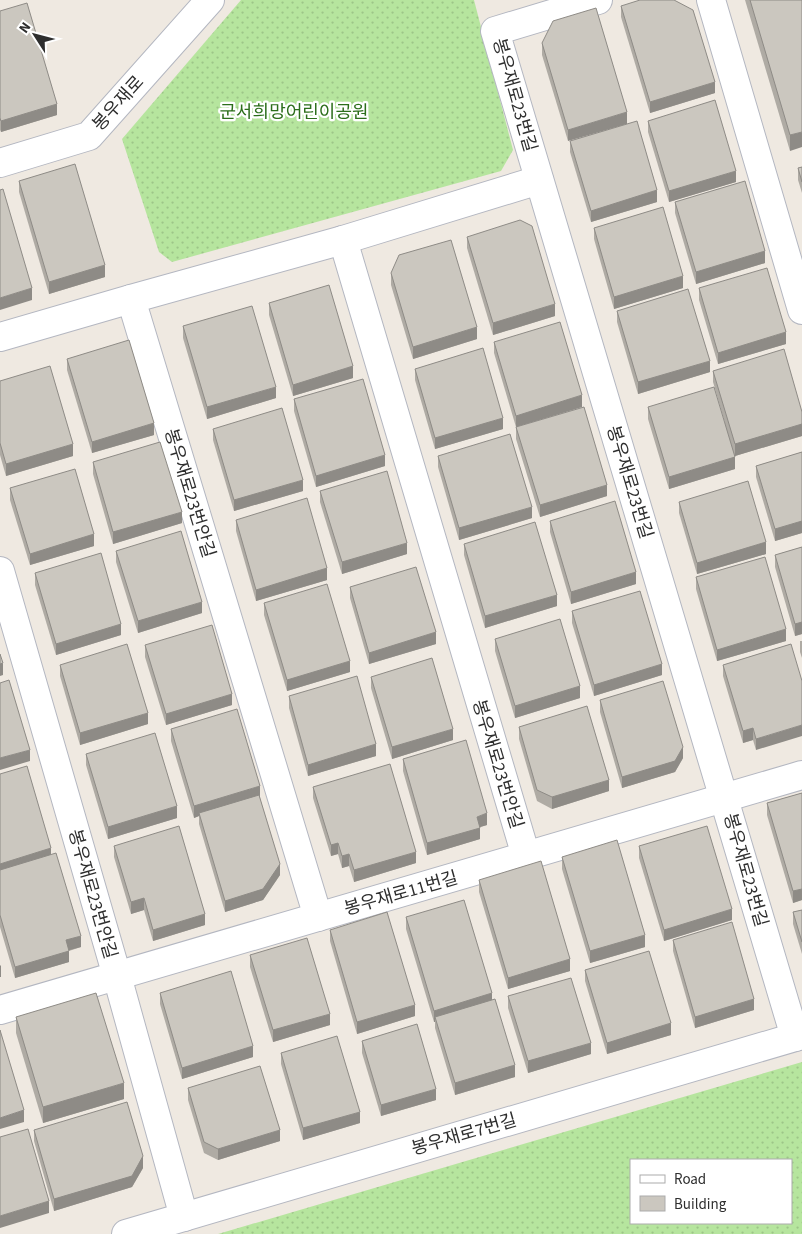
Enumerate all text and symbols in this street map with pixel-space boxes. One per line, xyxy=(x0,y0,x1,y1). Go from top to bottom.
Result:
north arrow xyxy=(10,10,60,60)
text: N xyxy=(14,18,36,38)
street label: 봉우재로23번길 xyxy=(486,35,543,155)
street label: 봉우재로 xyxy=(87,70,150,136)
park label: 군서희망어린이공원 xyxy=(219,100,369,125)
street label: 봉우재로23번길 xyxy=(600,422,659,542)
street label: 봉우재로23번안길 xyxy=(158,426,221,561)
street label: 봉우재로23번안길 xyxy=(466,697,529,832)
street label: 봉우재로23번길 xyxy=(717,810,774,930)
street label: 봉우재로23번안길 xyxy=(62,826,123,962)
street label: 봉우재로11번길 xyxy=(341,865,461,922)
street label: 봉우재로7번길 xyxy=(409,1108,520,1161)
legend xyxy=(630,1159,792,1224)
text: Road xyxy=(674,1169,706,1190)
text: Building xyxy=(674,1194,727,1215)

